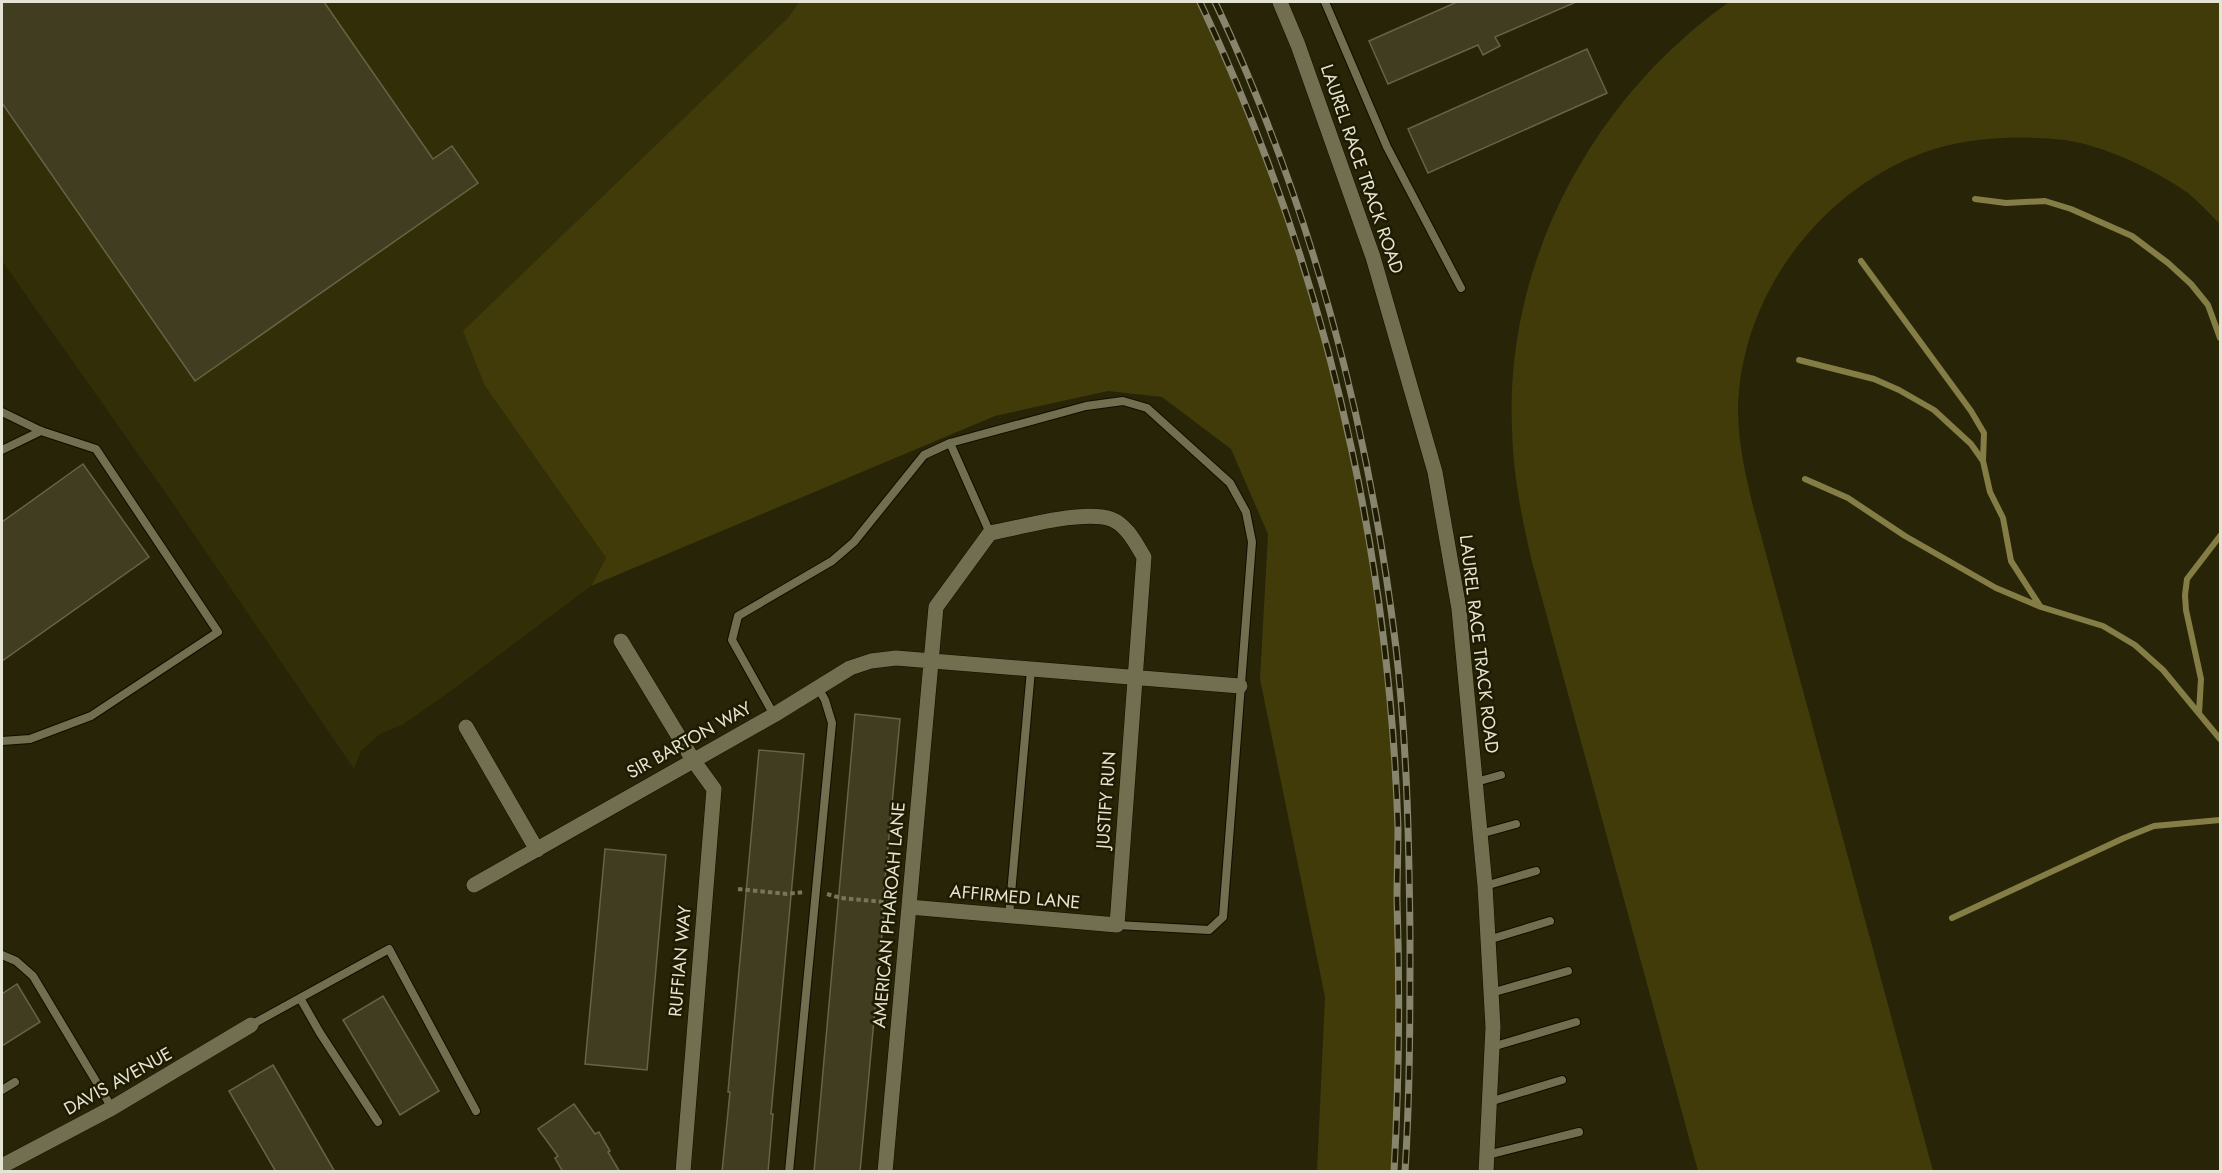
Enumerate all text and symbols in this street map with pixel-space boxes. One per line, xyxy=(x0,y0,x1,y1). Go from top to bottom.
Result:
street label: LAUREL RACE TRACK ROAD xyxy=(1314,61,1410,277)
street label: LAUREL RACE TRACK ROAD xyxy=(1453,533,1505,755)
street label: SIR BARTON WAY xyxy=(622,694,757,785)
street label: JUSTIFY RUN xyxy=(1089,750,1122,852)
street label: AMERICAN PHAROAH LANE xyxy=(866,801,912,1029)
street label: AFFIRMED LANE xyxy=(949,878,1081,916)
street label: RUFFIAN WAY xyxy=(662,903,698,1018)
street label: DAVIS AVENUE xyxy=(59,1040,177,1122)

